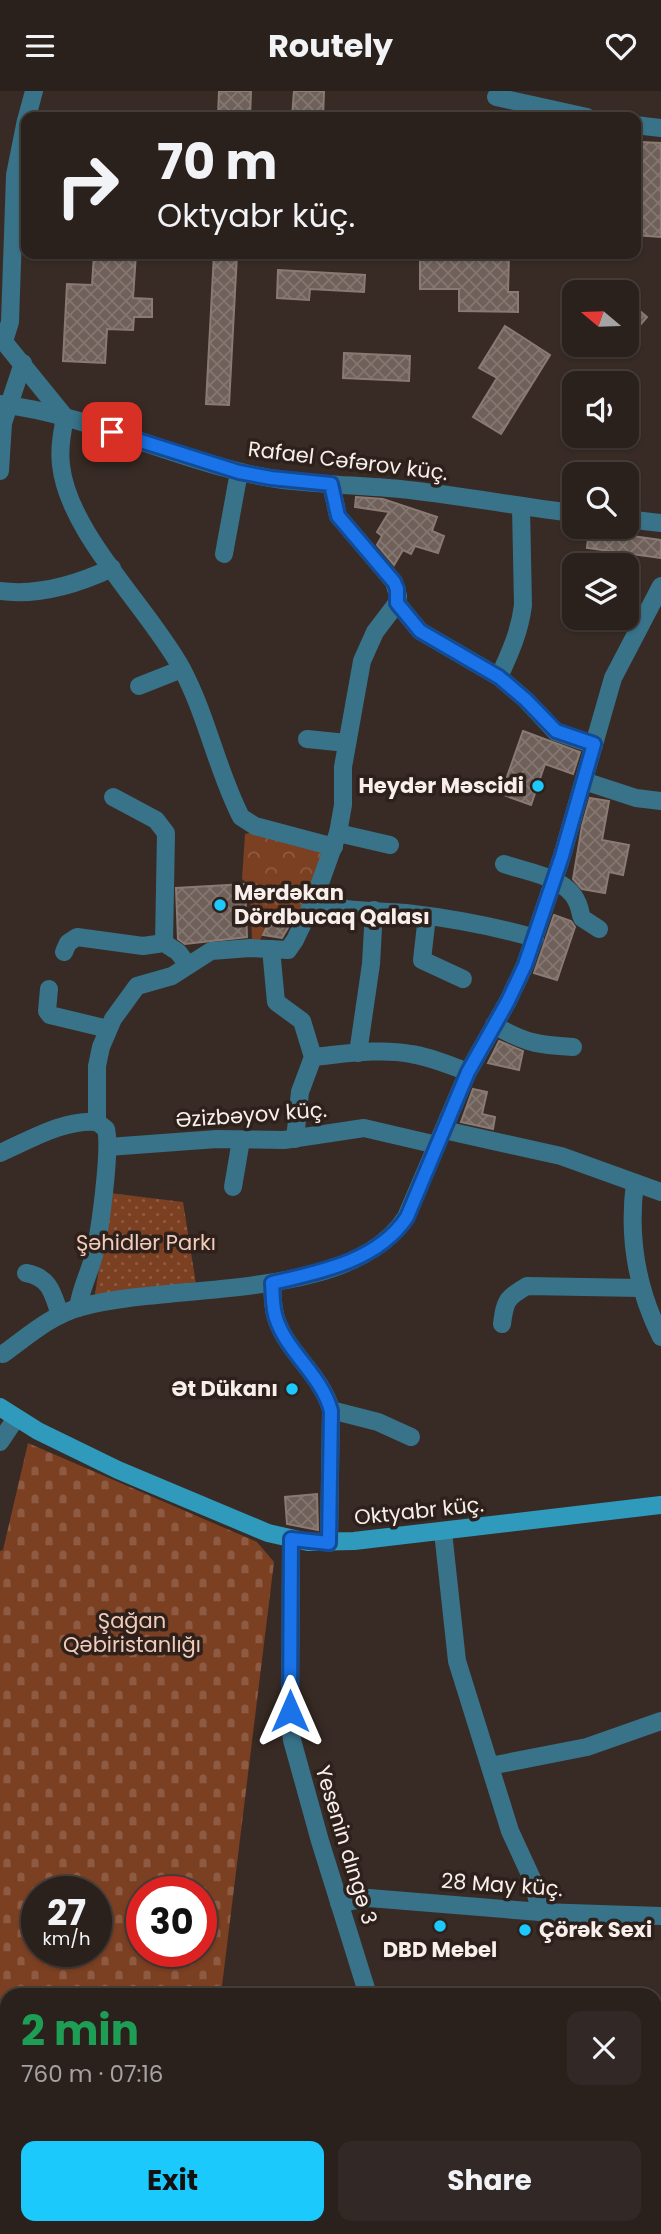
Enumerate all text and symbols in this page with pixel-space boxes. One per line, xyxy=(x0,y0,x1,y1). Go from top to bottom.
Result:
text: Routely xyxy=(268,23,393,68)
icon: menu xyxy=(21,27,59,65)
icon: heart xyxy=(602,27,640,65)
text: 70 m xyxy=(157,128,277,196)
icon: right xyxy=(42,140,133,231)
text: Oktyabr küç. xyxy=(157,193,355,238)
north arrow xyxy=(562,280,639,357)
map controls xyxy=(562,280,639,630)
button: sound xyxy=(562,371,639,448)
pin xyxy=(82,402,142,462)
icon: arrive xyxy=(93,413,131,451)
street label: Rafael Cəfərov küç. xyxy=(246,434,450,487)
button: search xyxy=(562,462,639,539)
button: layers xyxy=(562,553,639,630)
place label: Heydər Məscidi xyxy=(359,771,524,800)
marker: Heydər Məscidi xyxy=(530,778,546,794)
place label: Mərdəkan Dördbucaq Qalası xyxy=(234,878,430,931)
marker: Mərdəkan Dördbucaq Qalası xyxy=(212,897,228,913)
street label: Əzizbəyov küç. xyxy=(174,1095,328,1134)
park label: Şəhidlər Parkı xyxy=(76,1228,216,1257)
place label: Ət Dükanı xyxy=(171,1374,278,1403)
marker: Ət Dükanı xyxy=(284,1381,300,1397)
street label: Oktyabr küç. xyxy=(353,1489,485,1532)
park label: Şağan Qəbiristanlığı xyxy=(63,1606,201,1659)
position arrow xyxy=(253,1674,327,1748)
street label: Yesenin dıngə 3 xyxy=(309,1762,384,1928)
street label: 28 May küç. xyxy=(440,1866,564,1903)
speed limit sign: 30 xyxy=(126,1876,217,1967)
text: 27 xyxy=(47,1888,86,1937)
place label: Çörək Sexi xyxy=(539,1915,652,1944)
marker: DBD Mebel xyxy=(432,1918,448,1934)
marker: Çörək Sexi xyxy=(517,1922,533,1938)
text: km/h xyxy=(43,1926,90,1951)
place label: DBD Mebel xyxy=(383,1935,497,1964)
text: 2 min xyxy=(21,2001,139,2060)
button: close xyxy=(567,2011,641,2085)
text: 760 m · 07:16 xyxy=(21,2058,163,2090)
button: Exit xyxy=(21,2141,324,2221)
button: Share xyxy=(338,2141,641,2221)

